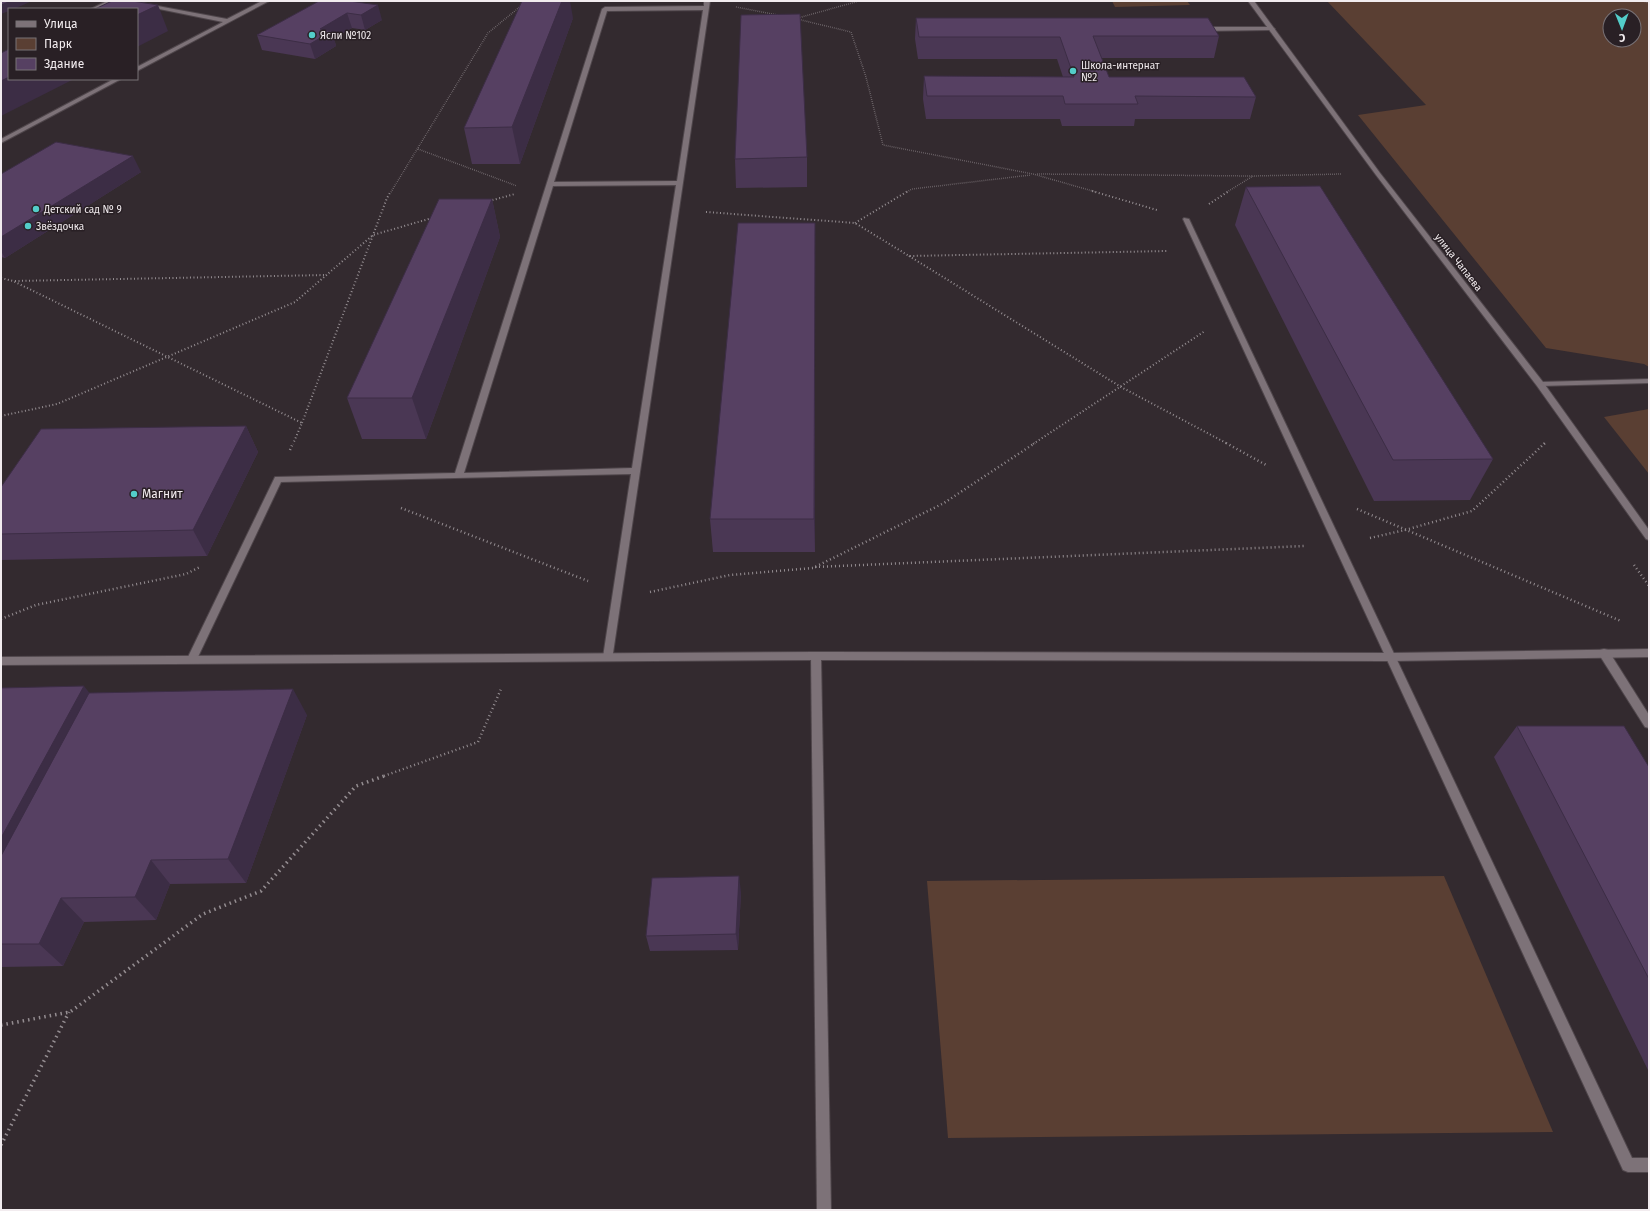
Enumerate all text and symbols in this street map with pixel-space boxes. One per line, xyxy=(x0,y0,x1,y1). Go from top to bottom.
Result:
legend xyxy=(8,8,138,80)
north arrow xyxy=(1602,8,1642,48)
text: Улица xyxy=(44,17,78,31)
marker: Ясли №102 xyxy=(307,30,317,40)
place label: Ясли №102 xyxy=(320,30,371,42)
text: С xyxy=(1618,31,1625,44)
text: Парк xyxy=(44,37,73,51)
text: Здание xyxy=(44,57,84,71)
place label: Школа-интернат №2 xyxy=(1081,60,1160,84)
marker: Школа-интернат №2 xyxy=(1068,66,1078,76)
marker: Детский сад № 9 xyxy=(31,204,41,214)
place label: Детский сад № 9 xyxy=(43,204,122,216)
place label: Звёздочка xyxy=(36,220,84,233)
marker: Звёздочка xyxy=(23,221,33,231)
street label: улица Чапаева xyxy=(1432,231,1484,294)
place label: Магнит xyxy=(142,487,183,501)
marker: Магнит xyxy=(129,489,139,499)

